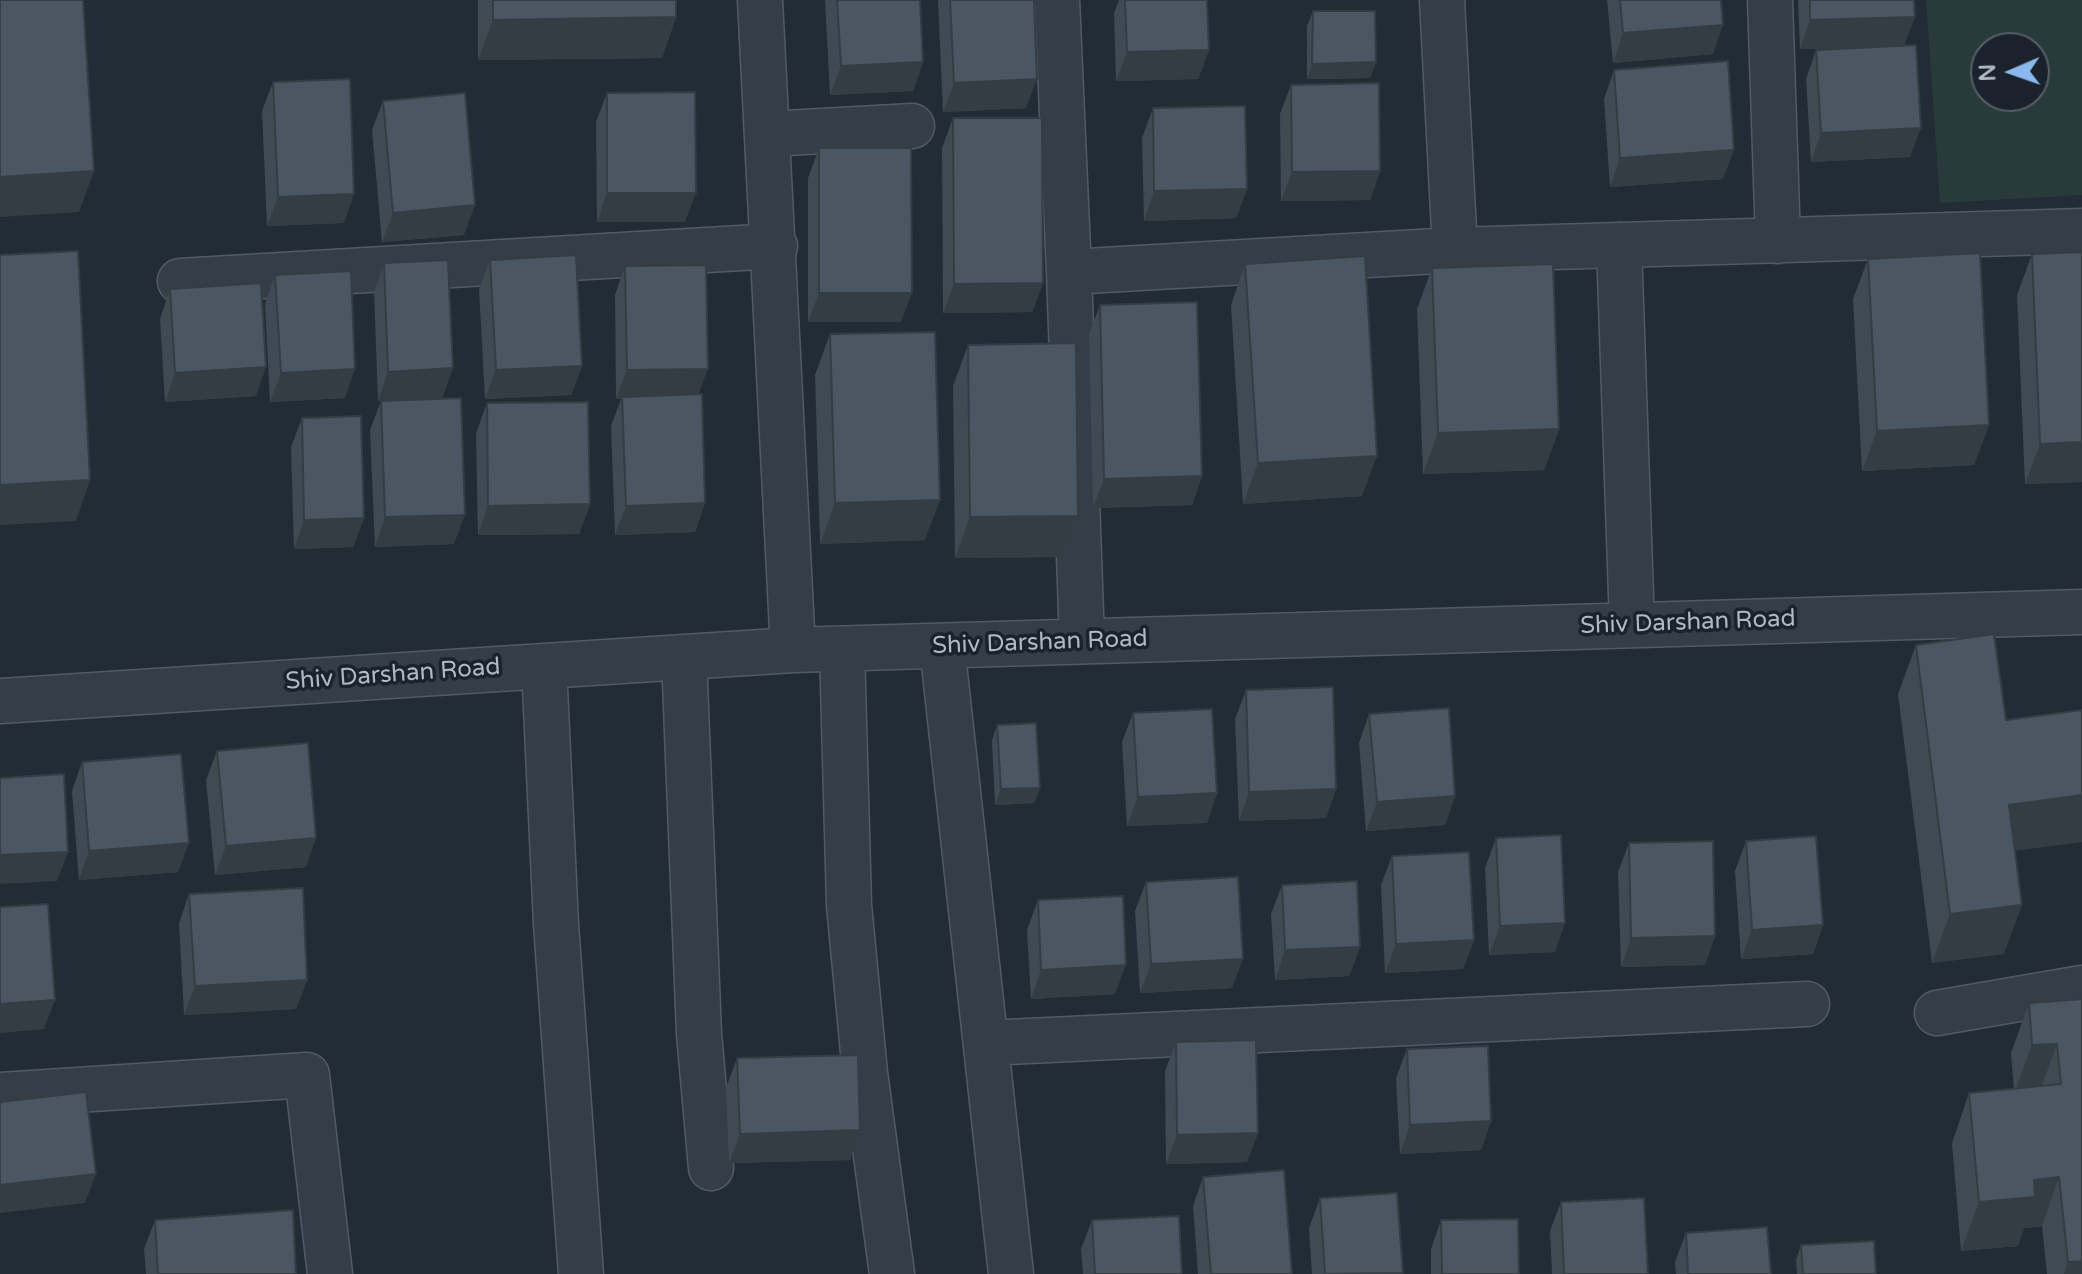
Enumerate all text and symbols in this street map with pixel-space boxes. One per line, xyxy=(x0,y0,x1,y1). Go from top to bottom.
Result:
north arrow xyxy=(1970,32,2050,112)
text: N xyxy=(1975,63,2001,82)
street label: Shiv Darshan Road xyxy=(1580,605,1796,641)
street label: Shiv Darshan Road xyxy=(932,625,1148,661)
street label: Shiv Darshan Road xyxy=(285,653,501,697)

